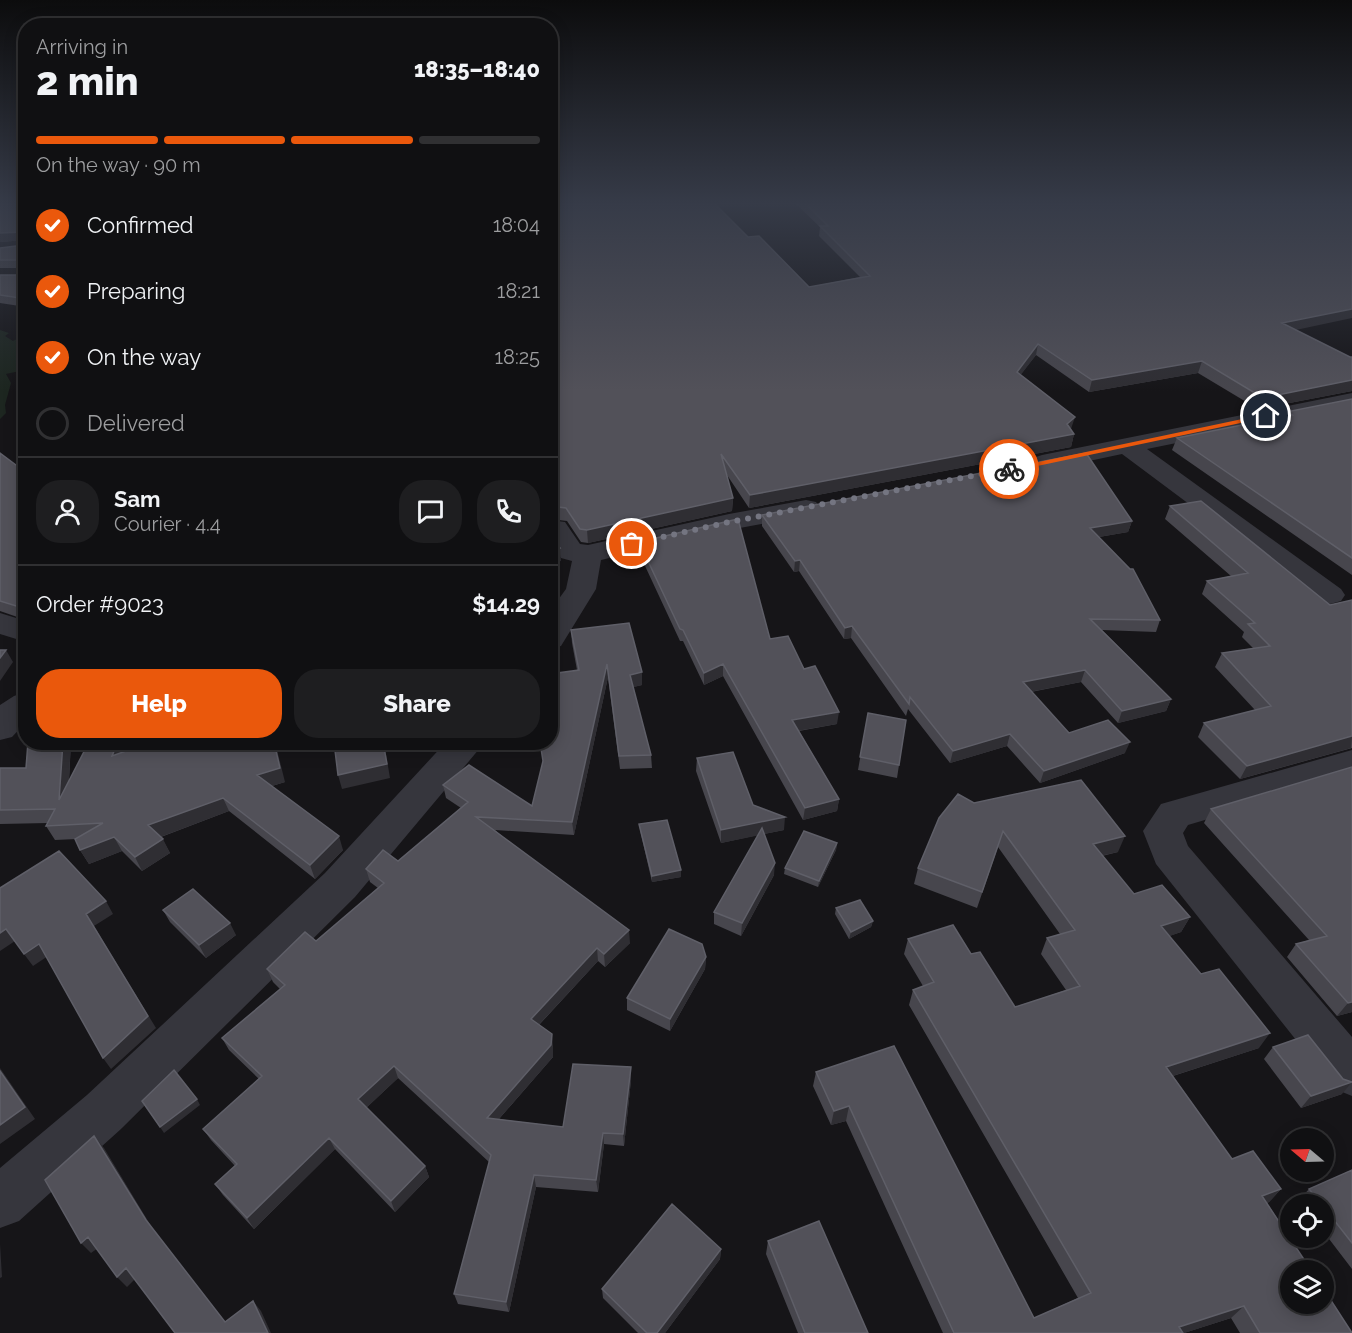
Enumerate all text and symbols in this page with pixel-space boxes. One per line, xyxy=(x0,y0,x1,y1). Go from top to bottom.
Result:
text: Arriving in xyxy=(36,35,128,59)
text: 18:35–18:40 xyxy=(414,56,540,82)
text: 2 min xyxy=(36,58,139,104)
text: On the way · 90 m xyxy=(36,153,201,177)
icon: check xyxy=(36,209,69,242)
text: Confirmed xyxy=(87,212,194,238)
text: 18:04 xyxy=(493,213,540,237)
icon: check xyxy=(36,275,69,308)
text: Preparing xyxy=(87,278,185,304)
text: 18:21 xyxy=(497,279,540,303)
icon: check xyxy=(36,341,69,374)
text: On the way xyxy=(87,344,201,370)
text: 18:25 xyxy=(495,345,540,369)
pin xyxy=(1240,390,1291,441)
icon: home xyxy=(1249,399,1282,432)
text: Delivered xyxy=(87,410,185,436)
courier xyxy=(979,439,1039,499)
icon: bike xyxy=(993,453,1026,486)
button: person xyxy=(36,480,99,543)
button: chat xyxy=(399,480,462,543)
button: phone xyxy=(477,480,540,543)
text: Sam xyxy=(114,486,161,512)
text: Courier · 4.4 xyxy=(114,512,221,536)
pin xyxy=(606,518,657,569)
icon: bag xyxy=(615,527,648,560)
text: Order #9023 xyxy=(36,591,164,617)
text: $14.29 xyxy=(472,591,540,617)
button: Help xyxy=(36,669,282,738)
button: Share xyxy=(294,669,540,738)
north arrow xyxy=(1280,1128,1334,1182)
map controls xyxy=(1280,1128,1334,1314)
button: locate xyxy=(1280,1194,1334,1248)
button: layers xyxy=(1280,1260,1334,1314)

